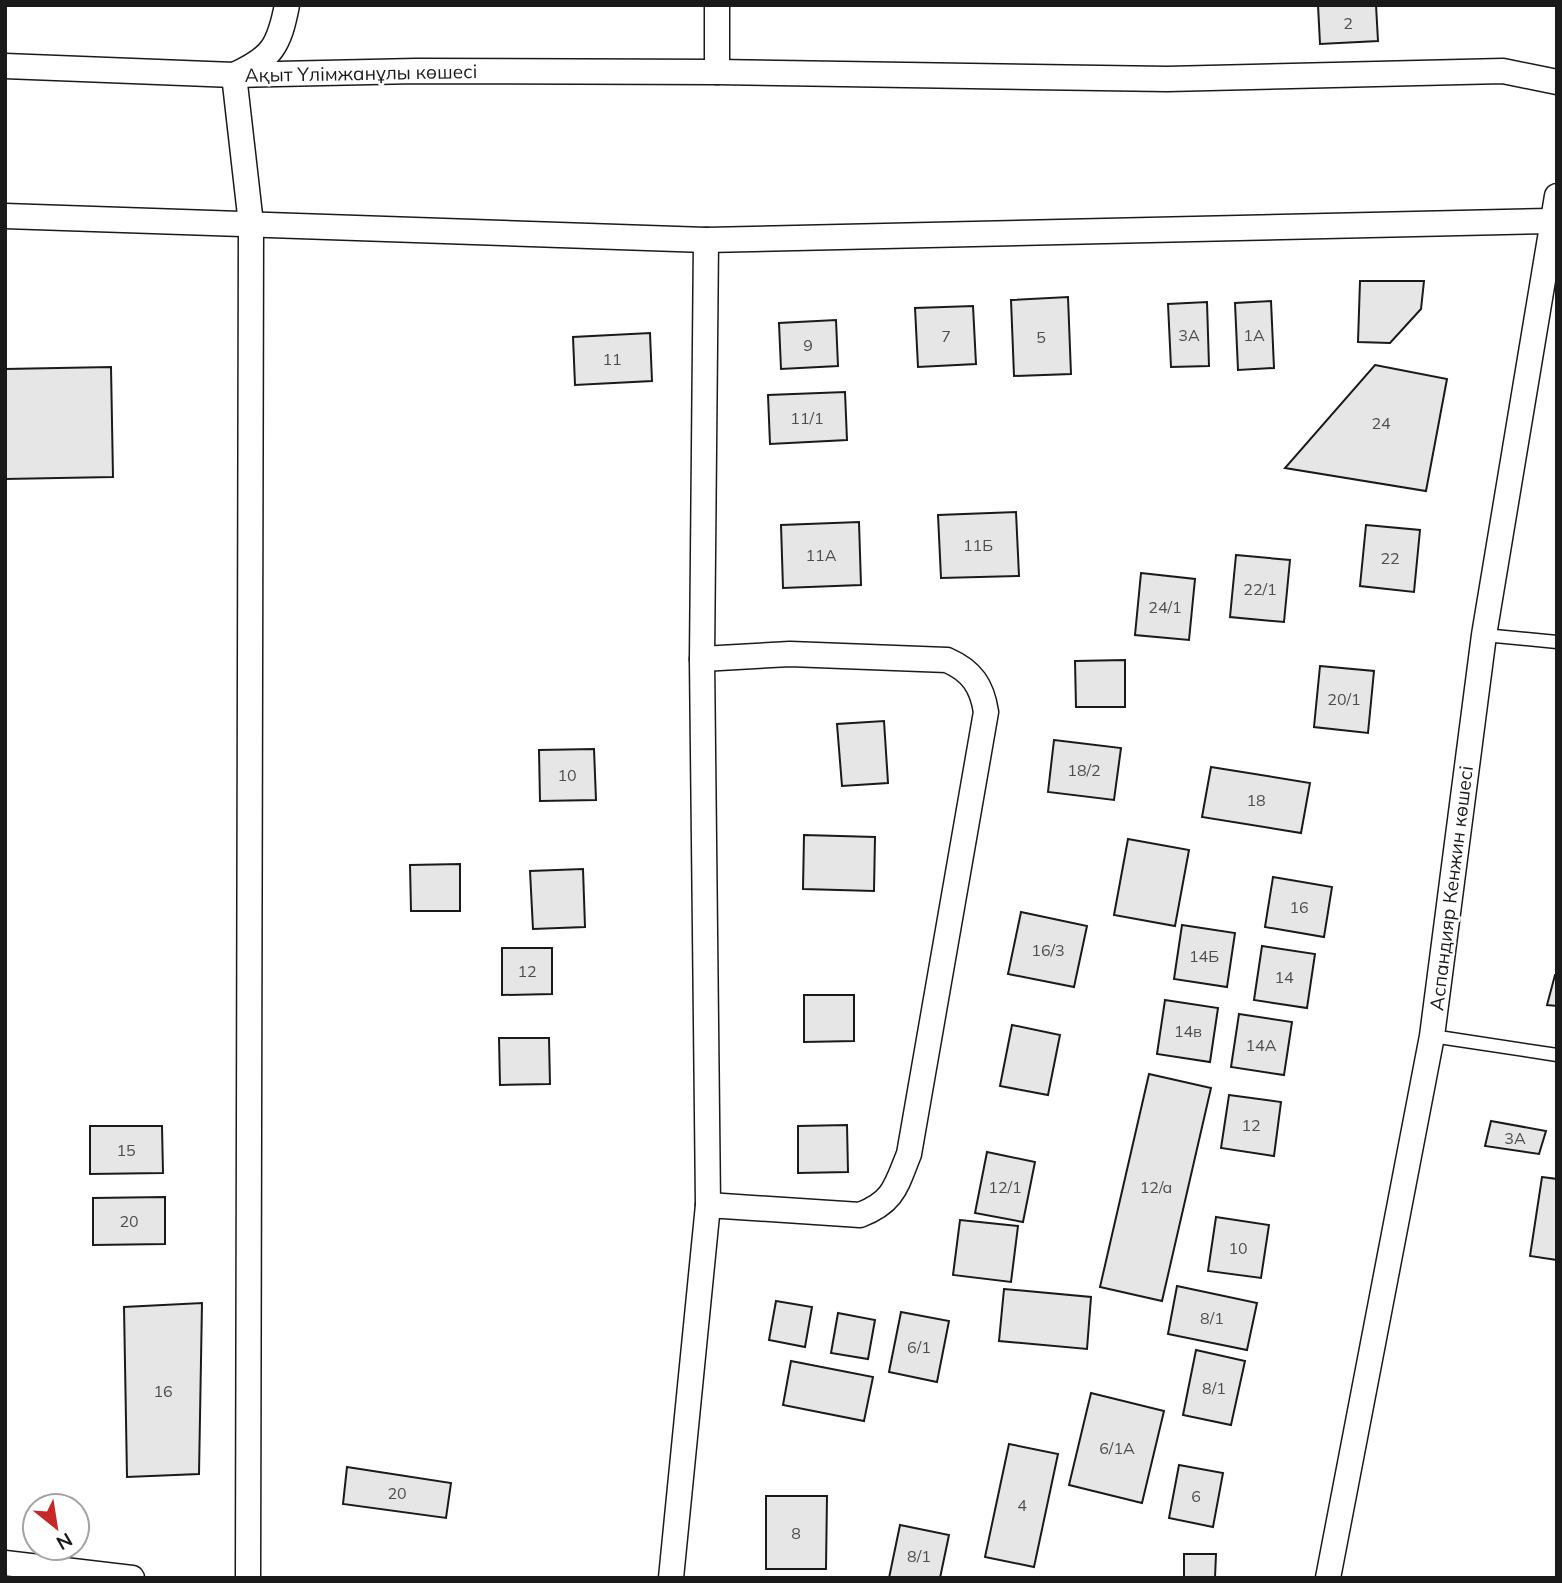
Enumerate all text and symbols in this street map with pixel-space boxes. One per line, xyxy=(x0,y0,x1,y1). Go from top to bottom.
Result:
house number: 2 xyxy=(1343,13,1353,33)
street label: Ақыт Үлімжанұлы көшесі xyxy=(244,59,478,87)
house number: 3А xyxy=(1178,325,1200,345)
house number: 1А xyxy=(1243,325,1265,345)
house number: 7 xyxy=(941,326,951,346)
house number: 5 xyxy=(1036,327,1046,347)
house number: 9 xyxy=(803,335,813,355)
house number: 11 xyxy=(602,349,622,369)
house number: 11/1 xyxy=(790,408,824,428)
house number: 24 xyxy=(1371,413,1391,433)
house number: 11Б xyxy=(963,535,993,555)
house number: 11А xyxy=(806,545,837,565)
house number: 22 xyxy=(1380,548,1400,568)
house number: 22/1 xyxy=(1243,579,1277,599)
house number: 24/1 xyxy=(1148,597,1182,617)
house number: 20/1 xyxy=(1327,689,1361,709)
house number: 18/2 xyxy=(1067,760,1101,780)
street label: Аспандияр Кенжин көшесі xyxy=(1424,764,1478,1012)
house number: 10 xyxy=(557,765,577,785)
house number: 18 xyxy=(1246,790,1266,810)
house number: 16 xyxy=(1289,897,1309,917)
house number: 16/3 xyxy=(1031,940,1065,960)
house number: 14Б xyxy=(1189,946,1219,966)
house number: 12 xyxy=(517,961,537,981)
house number: 14 xyxy=(1274,967,1294,987)
house number: 14в xyxy=(1174,1021,1202,1041)
house number: 14А xyxy=(1246,1035,1277,1055)
house number: 12 xyxy=(1241,1115,1261,1135)
house number: 3А xyxy=(1504,1128,1526,1148)
house number: 15 xyxy=(116,1140,136,1160)
house number: 12/1 xyxy=(988,1177,1022,1197)
house number: 12/а xyxy=(1140,1177,1172,1197)
house number: 20 xyxy=(119,1211,139,1231)
house number: 10 xyxy=(1228,1238,1248,1258)
house number: 8/1 xyxy=(1200,1308,1224,1328)
house number: 6/1 xyxy=(907,1337,931,1357)
house number: 8/1 xyxy=(1202,1378,1226,1398)
house number: 16 xyxy=(153,1381,173,1401)
house number: 6/1А xyxy=(1099,1438,1135,1458)
house number: 20 xyxy=(387,1483,407,1503)
house number: 6 xyxy=(1191,1486,1201,1506)
north arrow xyxy=(21,1492,91,1562)
house number: 4 xyxy=(1017,1495,1027,1515)
house number: 8 xyxy=(791,1523,801,1543)
text: N xyxy=(52,1528,77,1556)
house number: 8/1 xyxy=(907,1546,931,1566)

